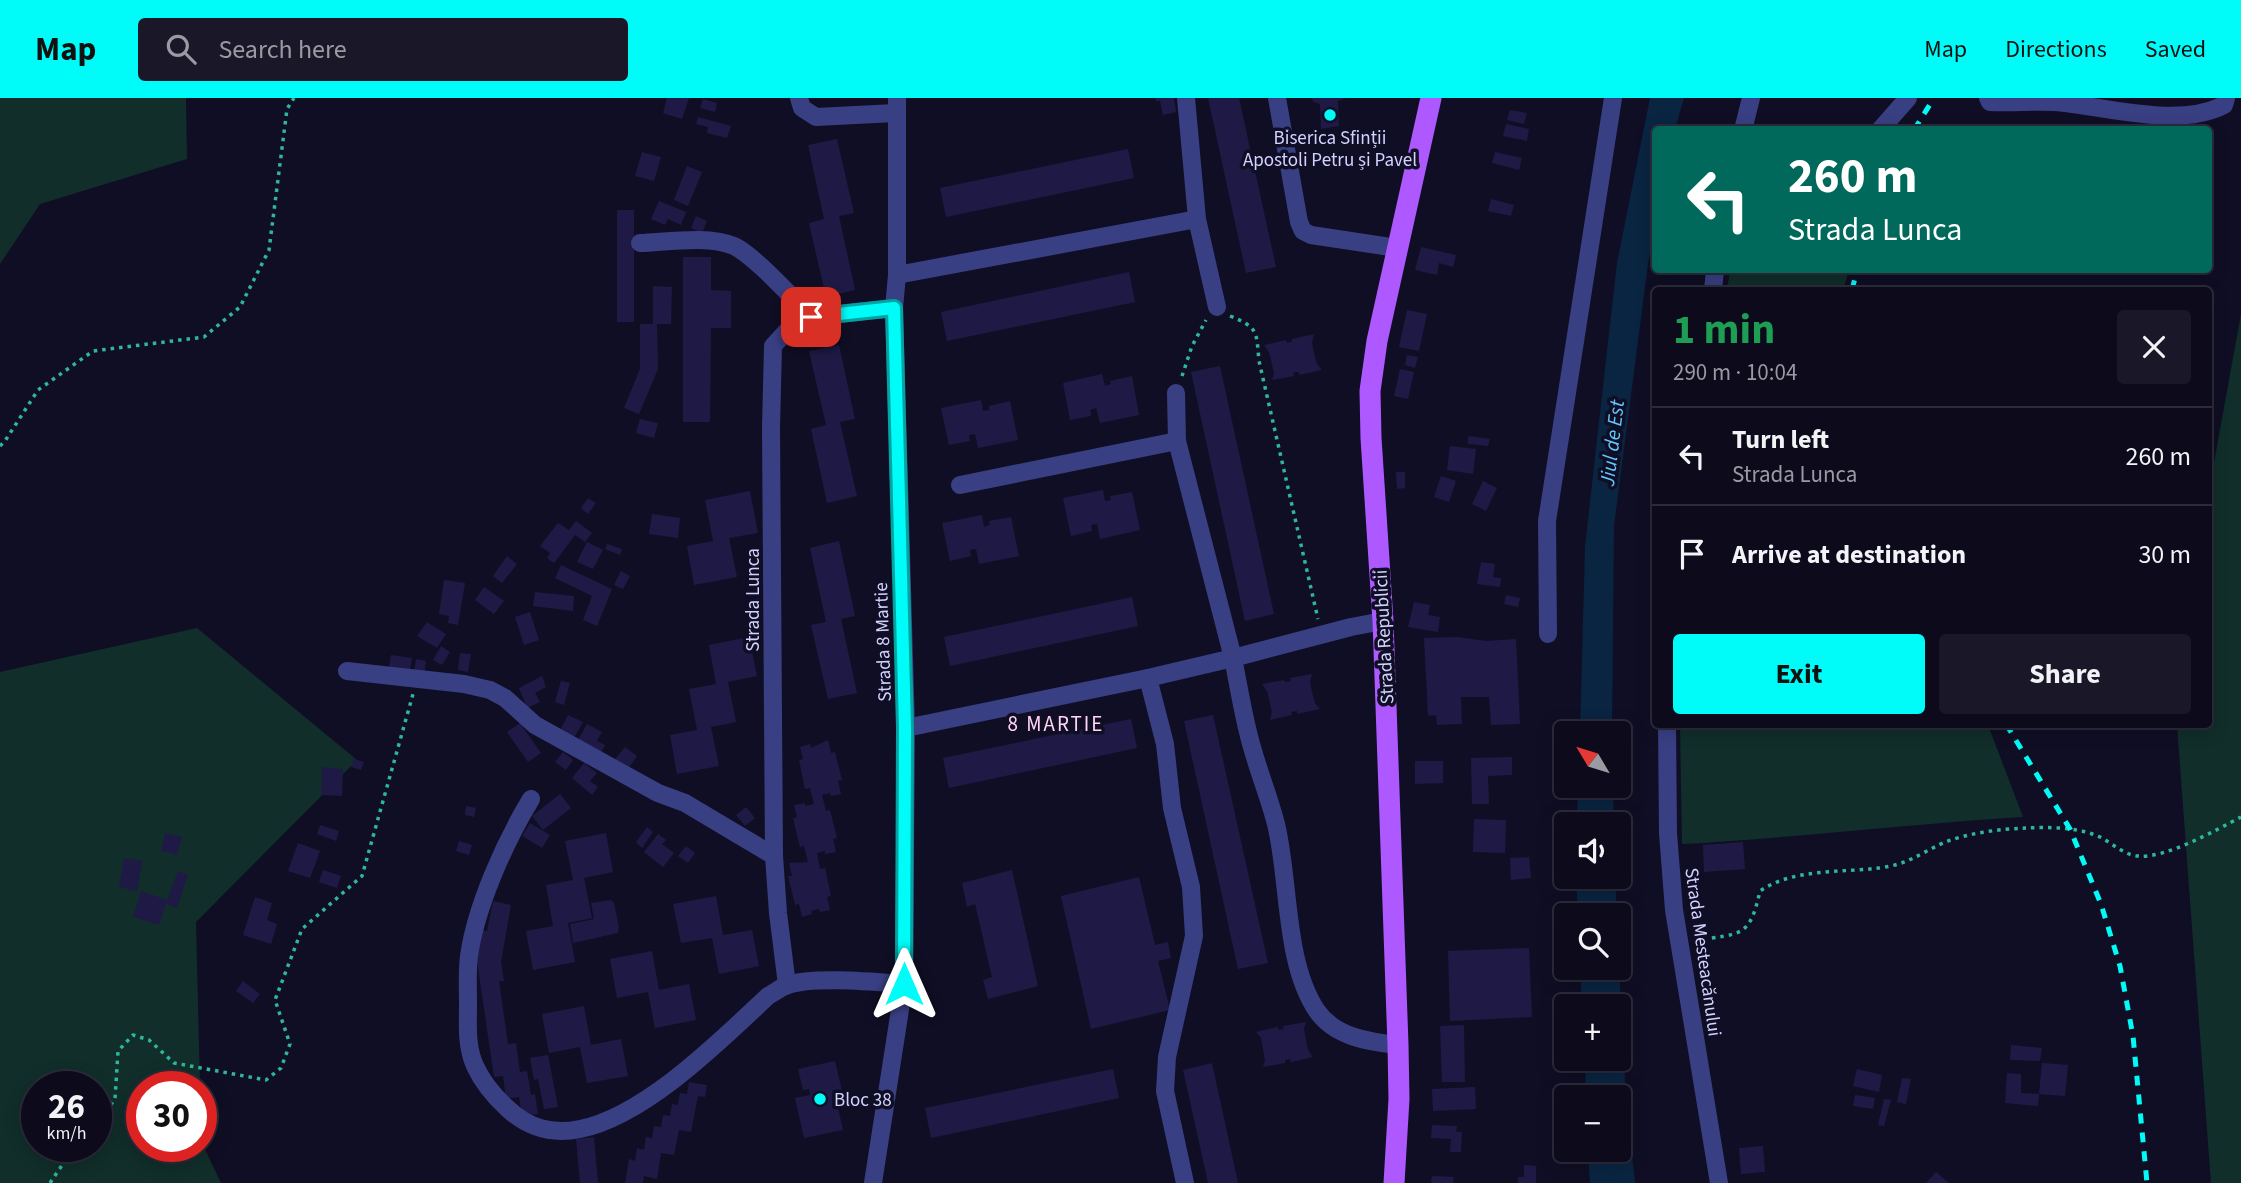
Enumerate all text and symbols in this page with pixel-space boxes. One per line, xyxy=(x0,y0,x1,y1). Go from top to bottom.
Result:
search box xyxy=(138,18,628,81)
text: Map xyxy=(35,26,96,73)
icon: search xyxy=(162,30,200,68)
text: Search here xyxy=(218,31,347,68)
text: Map xyxy=(1924,32,1967,67)
text: Directions xyxy=(2005,32,2107,67)
text: Saved xyxy=(2145,32,2206,67)
marker: Biserica Sfinții Apostoli Petru și Pavel xyxy=(1322,107,1338,123)
place label: Biserica Sfinții Apostoli Petru și Pavel xyxy=(1243,125,1417,174)
text: 260 m xyxy=(1788,142,1917,212)
icon: left xyxy=(1673,154,1764,245)
text: Strada Lunca xyxy=(1788,207,1962,253)
pin xyxy=(781,287,841,347)
icon: arrive xyxy=(792,298,830,336)
text: 1 min xyxy=(1673,300,1775,360)
button: close xyxy=(2117,310,2191,384)
text: 290 m · 10:04 xyxy=(1673,356,1797,389)
water label: Jiul de Est xyxy=(1592,397,1632,489)
text: Turn left xyxy=(1732,421,1829,458)
icon: left xyxy=(1673,437,1711,475)
text: 260 m xyxy=(2125,438,2191,475)
text: Strada Lunca xyxy=(1732,458,1857,491)
icon: arrive xyxy=(1673,535,1711,573)
text: Arrive at destination xyxy=(1732,536,1966,573)
text: 30 m xyxy=(2138,536,2191,573)
street label: Strada Lunca xyxy=(740,548,767,652)
street label: Strada Republicii xyxy=(1367,569,1402,705)
street label: Strada 8 Martie xyxy=(868,582,899,702)
button: Exit xyxy=(1673,634,1925,714)
button: Share xyxy=(1939,634,2191,714)
district label: 8 MARTIE xyxy=(1008,709,1104,739)
north arrow xyxy=(1554,721,1631,798)
map controls xyxy=(1554,721,1631,1162)
button: sound xyxy=(1554,812,1631,889)
street label: Strada Mesteacănului xyxy=(1677,866,1728,1038)
button: search xyxy=(1554,903,1631,980)
position arrow xyxy=(867,947,941,1021)
button: + xyxy=(1554,994,1631,1071)
speed limit sign: 30 xyxy=(126,1071,217,1162)
text: 26 xyxy=(48,1082,85,1132)
button: − xyxy=(1554,1085,1631,1162)
place label: Bloc 38 xyxy=(834,1087,892,1114)
marker: Bloc 38 xyxy=(812,1091,828,1107)
text: km/h xyxy=(47,1121,86,1146)

